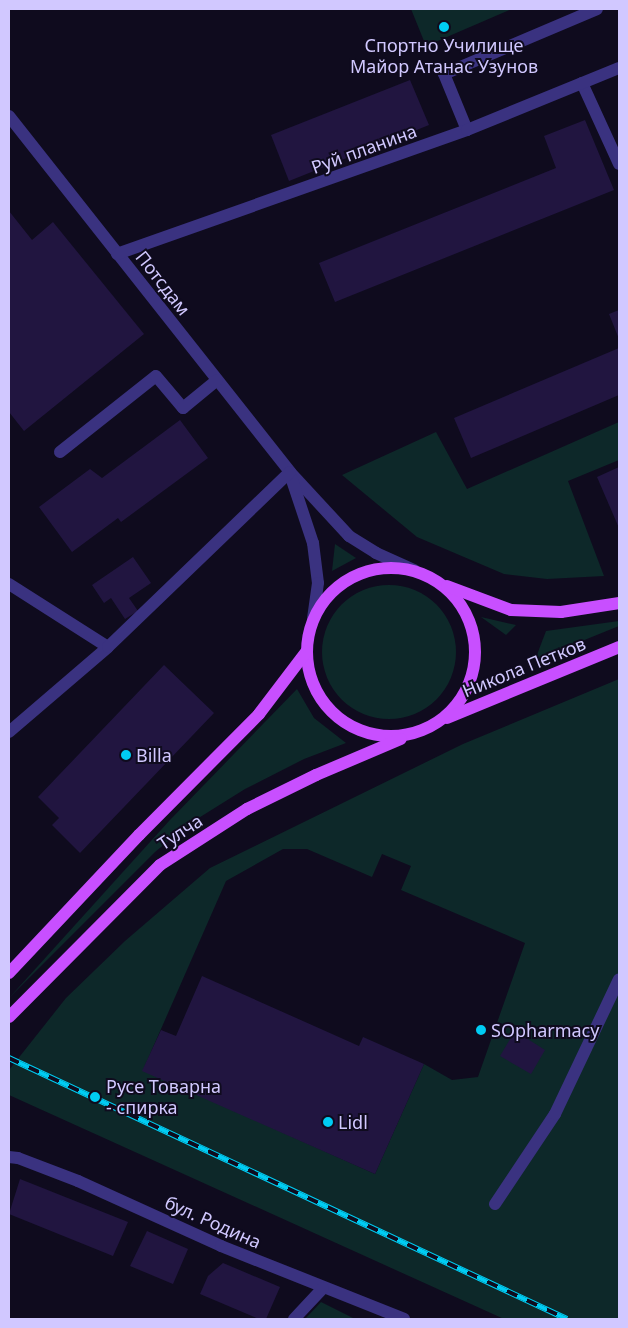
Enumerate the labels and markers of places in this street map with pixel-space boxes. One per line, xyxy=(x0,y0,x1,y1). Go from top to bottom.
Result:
marker: Спортно Училище Майор Атанас Узунов xyxy=(438,21,450,33)
place label: Спортно Училище Майор Атанас Узунов xyxy=(350,35,538,78)
place label: Billa xyxy=(136,744,172,766)
marker: Billa xyxy=(120,749,132,761)
place label: SOpharmacy xyxy=(491,1019,599,1041)
marker: SOpharmacy xyxy=(475,1024,487,1036)
place label: Русе Товарна - спирка xyxy=(106,1076,221,1118)
marker: Русе Товарна - спирка xyxy=(88,1090,102,1104)
place label: Lidl xyxy=(338,1111,368,1133)
marker: Lidl xyxy=(322,1116,334,1128)

